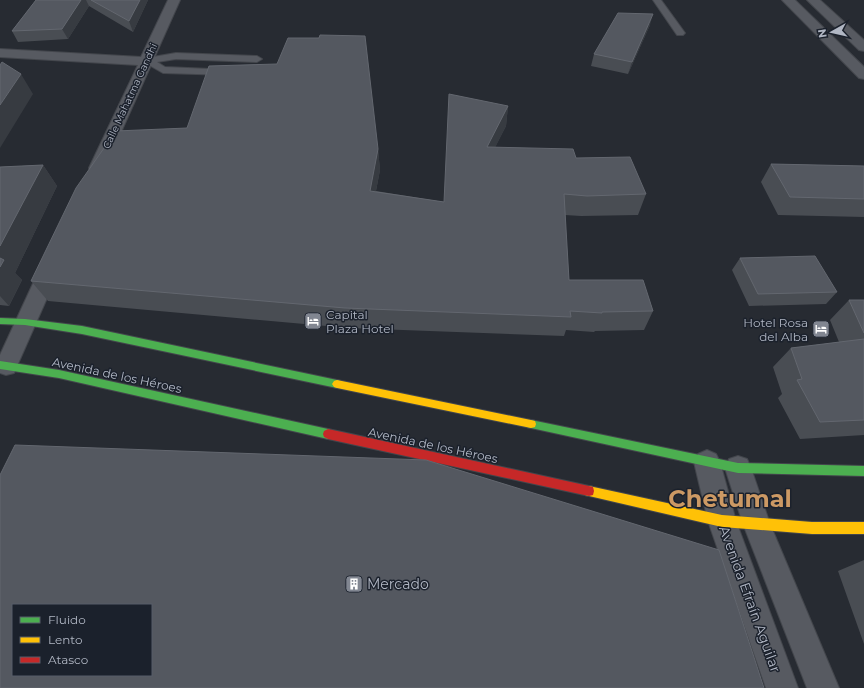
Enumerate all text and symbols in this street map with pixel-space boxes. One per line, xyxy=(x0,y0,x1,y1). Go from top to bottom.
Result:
north arrow xyxy=(812,12,852,52)
text: N xyxy=(815,28,830,39)
street label: Calle Mahatma Gandhi xyxy=(100,41,160,151)
place label: Capital Plaza Hotel xyxy=(326,307,394,336)
hotel icon: Capital Plaza Hotel xyxy=(303,311,323,331)
place label: Hotel Rosa del Alba xyxy=(743,315,808,344)
hotel icon: Hotel Rosa del Alba xyxy=(811,319,831,339)
street label: Avenida de los Héroes xyxy=(51,354,183,396)
street label: Avenida de los Héroes xyxy=(367,424,499,466)
district label: Chetumal xyxy=(668,484,792,513)
street label: Avenida Efraín Aguilar xyxy=(715,523,785,675)
building icon: Mercado xyxy=(344,574,364,594)
place label: Mercado xyxy=(367,575,429,593)
legend xyxy=(12,604,152,676)
text: Fluido xyxy=(48,612,86,627)
text: Lento xyxy=(48,632,83,647)
text: Atasco xyxy=(48,652,88,667)

